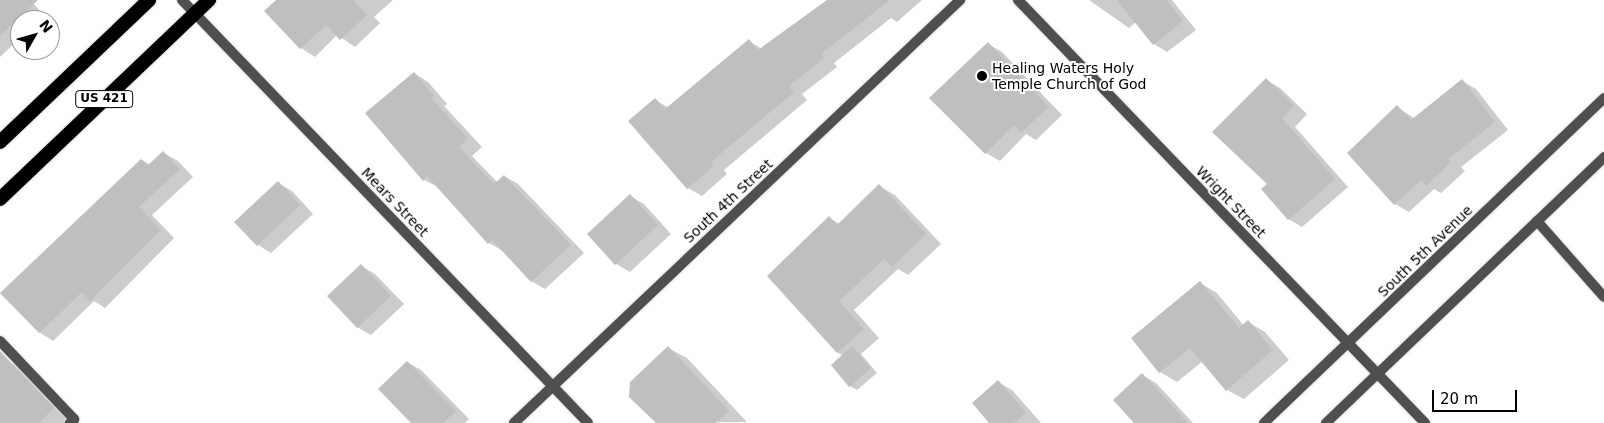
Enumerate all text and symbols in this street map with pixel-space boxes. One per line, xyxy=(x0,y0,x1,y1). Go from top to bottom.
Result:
north arrow xyxy=(10,10,60,60)
text: N xyxy=(36,17,56,36)
place label: Healing Waters Holy Temple Church of God xyxy=(992,60,1146,92)
marker: Healing Waters Holy Temple Church of God xyxy=(976,70,988,82)
road number: US 421 xyxy=(74,90,134,108)
street label: South 4th Street xyxy=(680,156,776,246)
street label: Wright Street xyxy=(1193,163,1269,241)
street label: Mears Street xyxy=(358,164,432,240)
street label: South 5th Avenue xyxy=(1374,202,1476,300)
scale bar xyxy=(1434,380,1519,412)
text: 20 m xyxy=(1440,390,1478,408)

